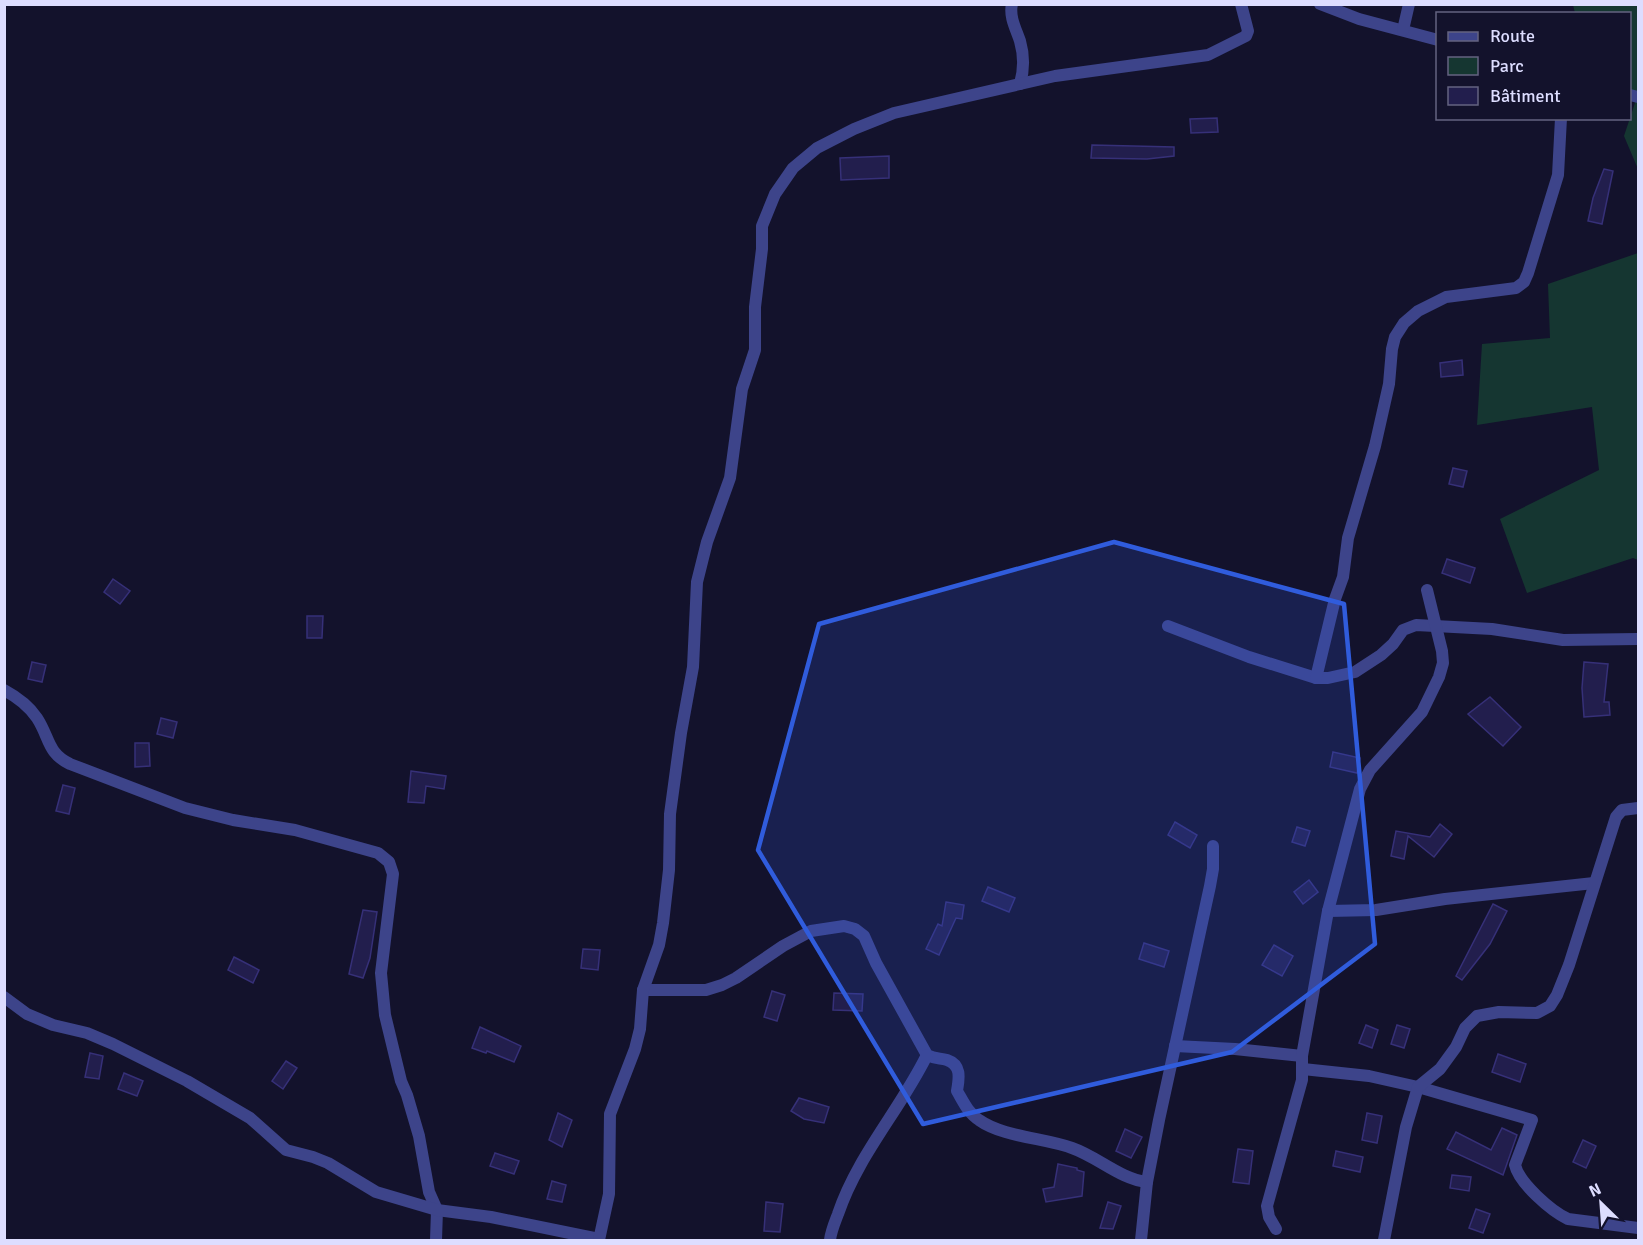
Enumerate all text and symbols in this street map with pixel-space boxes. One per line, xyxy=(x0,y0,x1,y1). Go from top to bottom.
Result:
legend xyxy=(1436,12,1631,120)
text: Route xyxy=(1490,25,1535,47)
text: Parc xyxy=(1490,55,1524,77)
text: Bâtiment xyxy=(1490,85,1561,107)
north arrow xyxy=(1571,1173,1631,1233)
text: N xyxy=(1586,1179,1604,1202)

